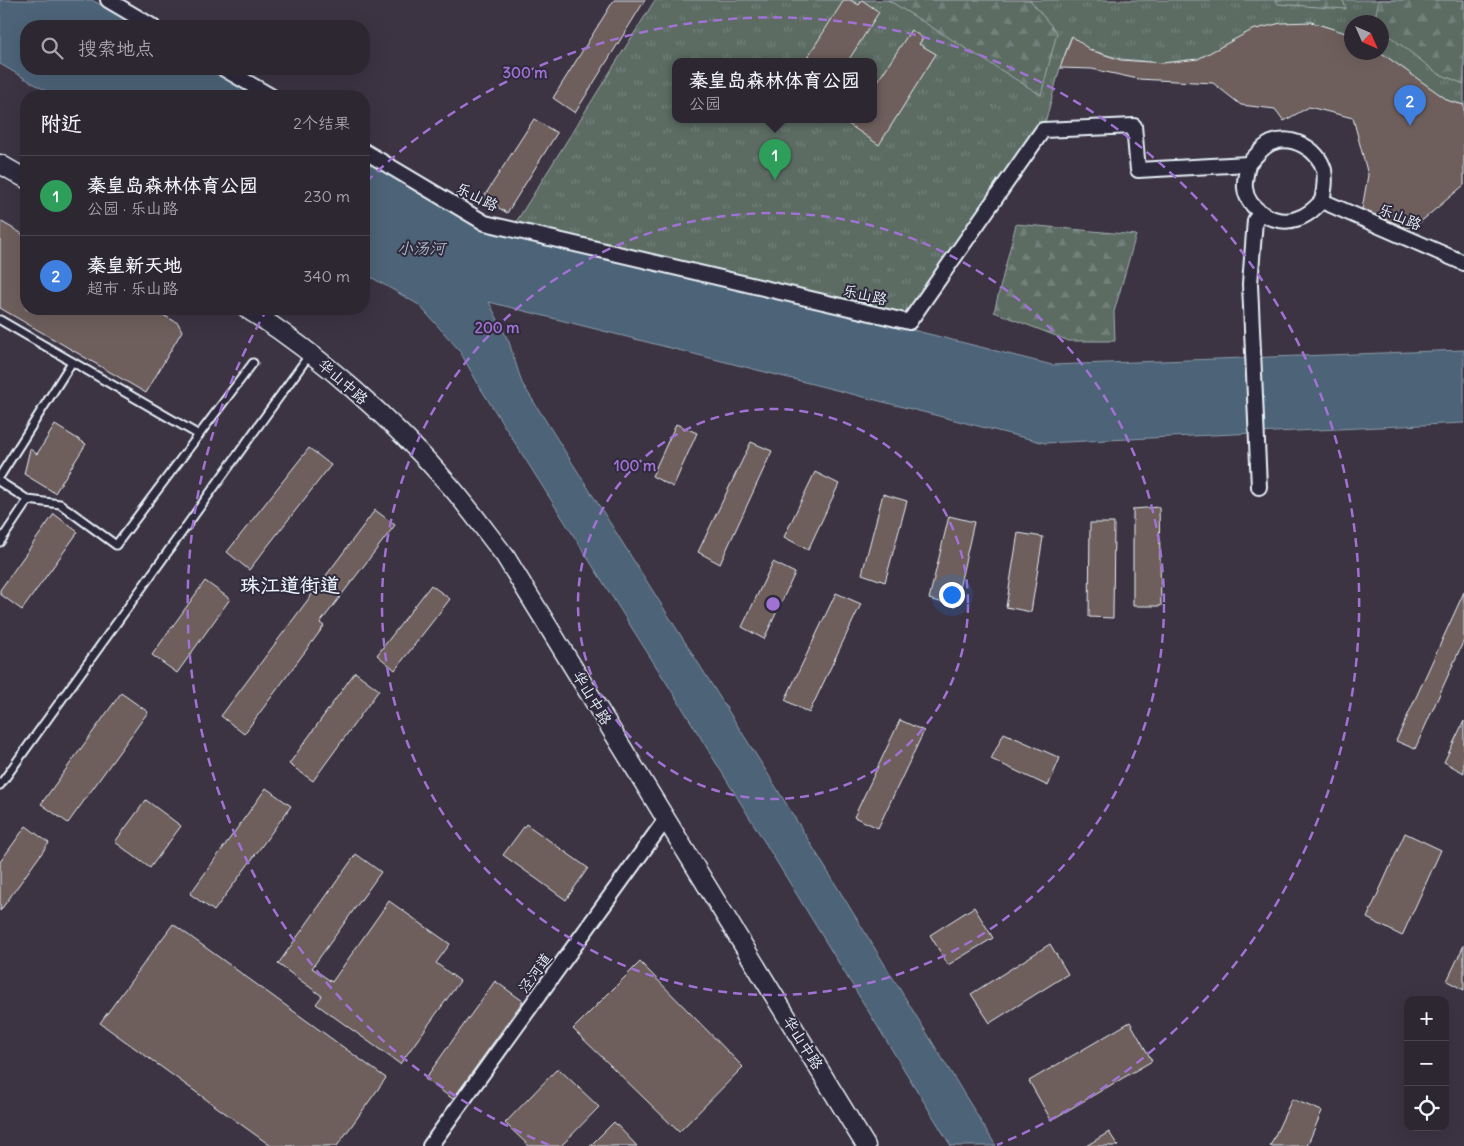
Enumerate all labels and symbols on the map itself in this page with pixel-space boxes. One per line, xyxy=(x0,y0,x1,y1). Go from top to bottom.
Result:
north arrow xyxy=(1344,15,1389,60)
text: 300 m xyxy=(503,63,548,82)
pin: 2 xyxy=(1394,85,1426,126)
pin: 1 xyxy=(759,139,791,180)
street label: 乐山路 xyxy=(453,178,502,215)
street label: 乐山路 xyxy=(1376,199,1425,234)
water label: 小汤河 xyxy=(397,238,448,258)
street label: 乐山路 xyxy=(841,280,889,309)
text: 200 m xyxy=(475,318,519,337)
street label: 华山中路 xyxy=(314,355,372,408)
text: 100 m xyxy=(614,456,656,475)
district label: 珠江道街道 xyxy=(240,572,340,597)
your location xyxy=(939,582,965,608)
centre of rings xyxy=(764,595,782,613)
street label: 华山中路 xyxy=(569,667,616,728)
street label: 泾河道 xyxy=(514,949,556,996)
street label: 华山中路 xyxy=(779,1012,827,1073)

